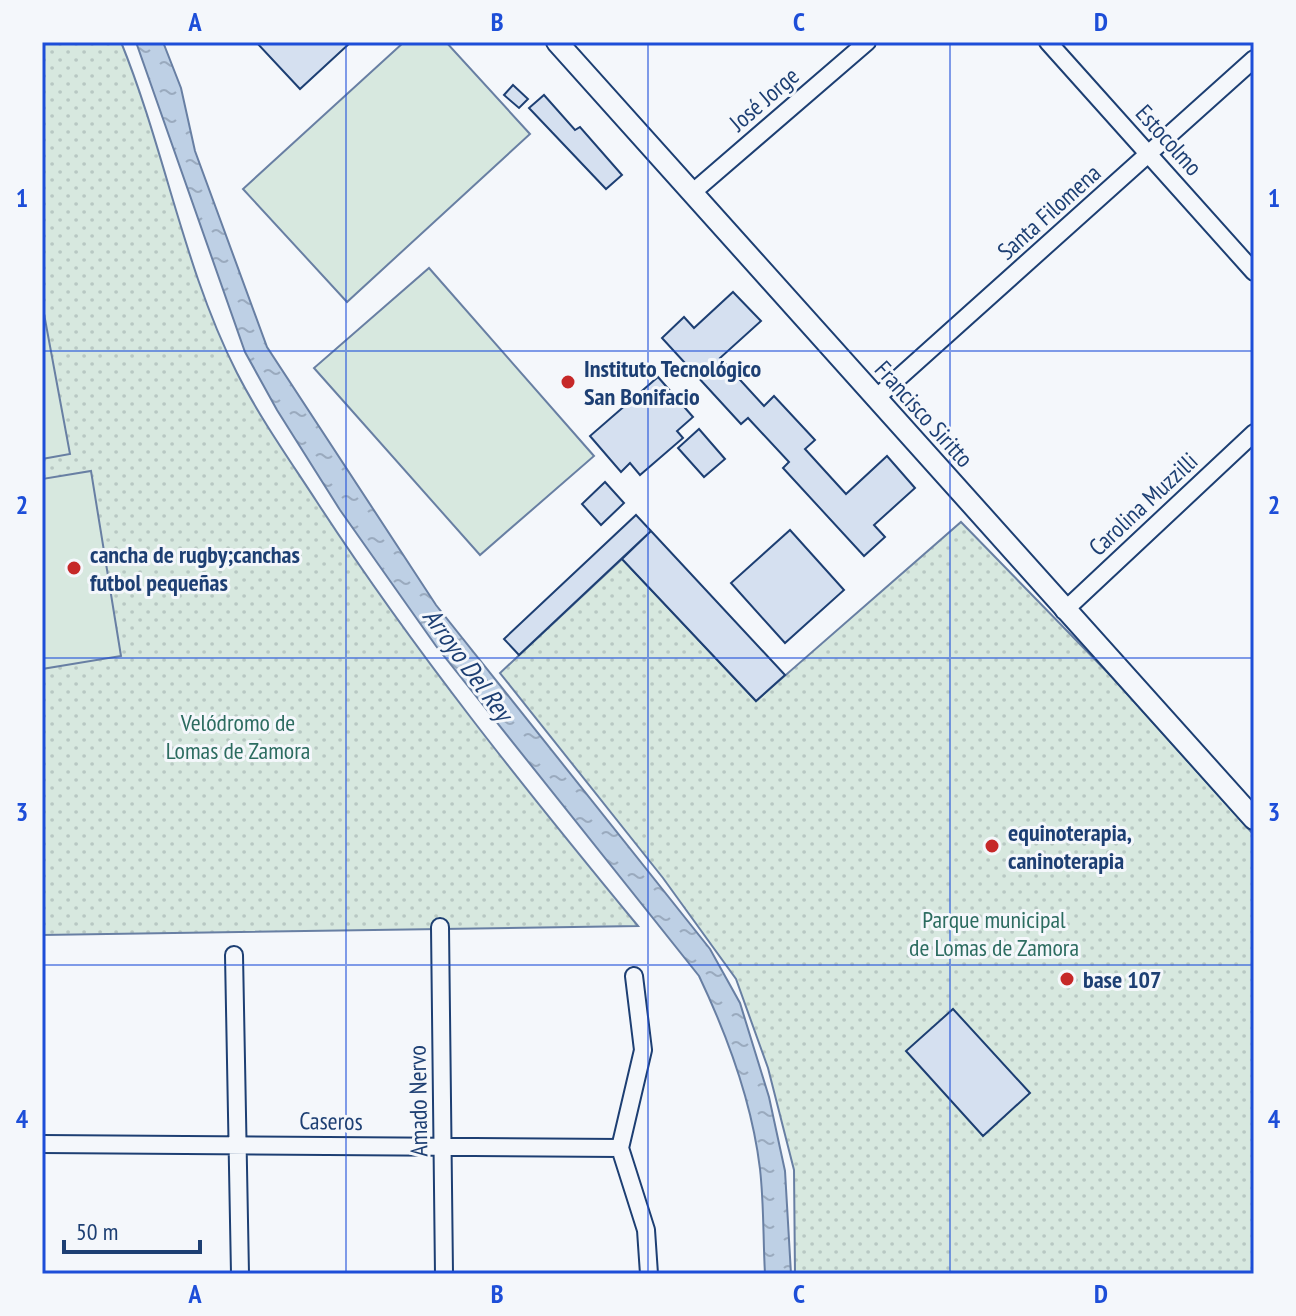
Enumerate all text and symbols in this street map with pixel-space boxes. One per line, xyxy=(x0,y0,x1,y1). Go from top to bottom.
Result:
text: A xyxy=(187,5,202,38)
text: B xyxy=(491,5,504,38)
text: C xyxy=(793,5,805,38)
text: D xyxy=(1094,5,1108,38)
street label: José Jorge xyxy=(722,60,805,138)
street label: Estocolmo xyxy=(1129,98,1209,182)
street label: Santa Filomena xyxy=(991,158,1107,266)
text: 1 xyxy=(16,181,28,214)
text: 1 xyxy=(1268,181,1280,214)
place label: Instituto Tecnológico San Bonifacio xyxy=(584,353,761,412)
street label: Francisco Siritto xyxy=(868,354,980,474)
marker: Instituto Tecnológico San Bonifacio xyxy=(559,373,577,391)
street label: Carolina Muzzilli xyxy=(1082,446,1204,562)
text: 2 xyxy=(16,488,28,521)
text: 2 xyxy=(1268,488,1280,521)
place label: cancha de rugby;canchas futbol pequeñas xyxy=(90,539,300,598)
marker: cancha de rugby;canchas futbol pequeñas xyxy=(65,559,83,577)
water label: Arroyo Del Rey xyxy=(416,601,522,730)
park label: Velódromo de Lomas de Zamora xyxy=(166,707,310,766)
text: 3 xyxy=(16,795,28,828)
text: 3 xyxy=(1268,795,1280,828)
place label: equinoterapia, caninoterapia xyxy=(1008,817,1132,876)
marker: equinoterapia, caninoterapia xyxy=(983,837,1001,855)
park label: Parque municipal de Lomas de Zamora xyxy=(909,904,1079,963)
place label: base 107 xyxy=(1083,964,1162,995)
marker: base 107 xyxy=(1058,970,1076,988)
street label: Amado Nervo xyxy=(402,1045,434,1157)
text: 4 xyxy=(16,1102,29,1135)
text: 4 xyxy=(1268,1102,1281,1135)
street label: Caseros xyxy=(299,1105,363,1137)
scale bar xyxy=(64,1204,200,1254)
text: 50 m xyxy=(76,1216,118,1247)
text: A xyxy=(187,1277,202,1310)
text: B xyxy=(491,1277,504,1310)
text: C xyxy=(793,1277,805,1310)
text: D xyxy=(1094,1277,1108,1310)

